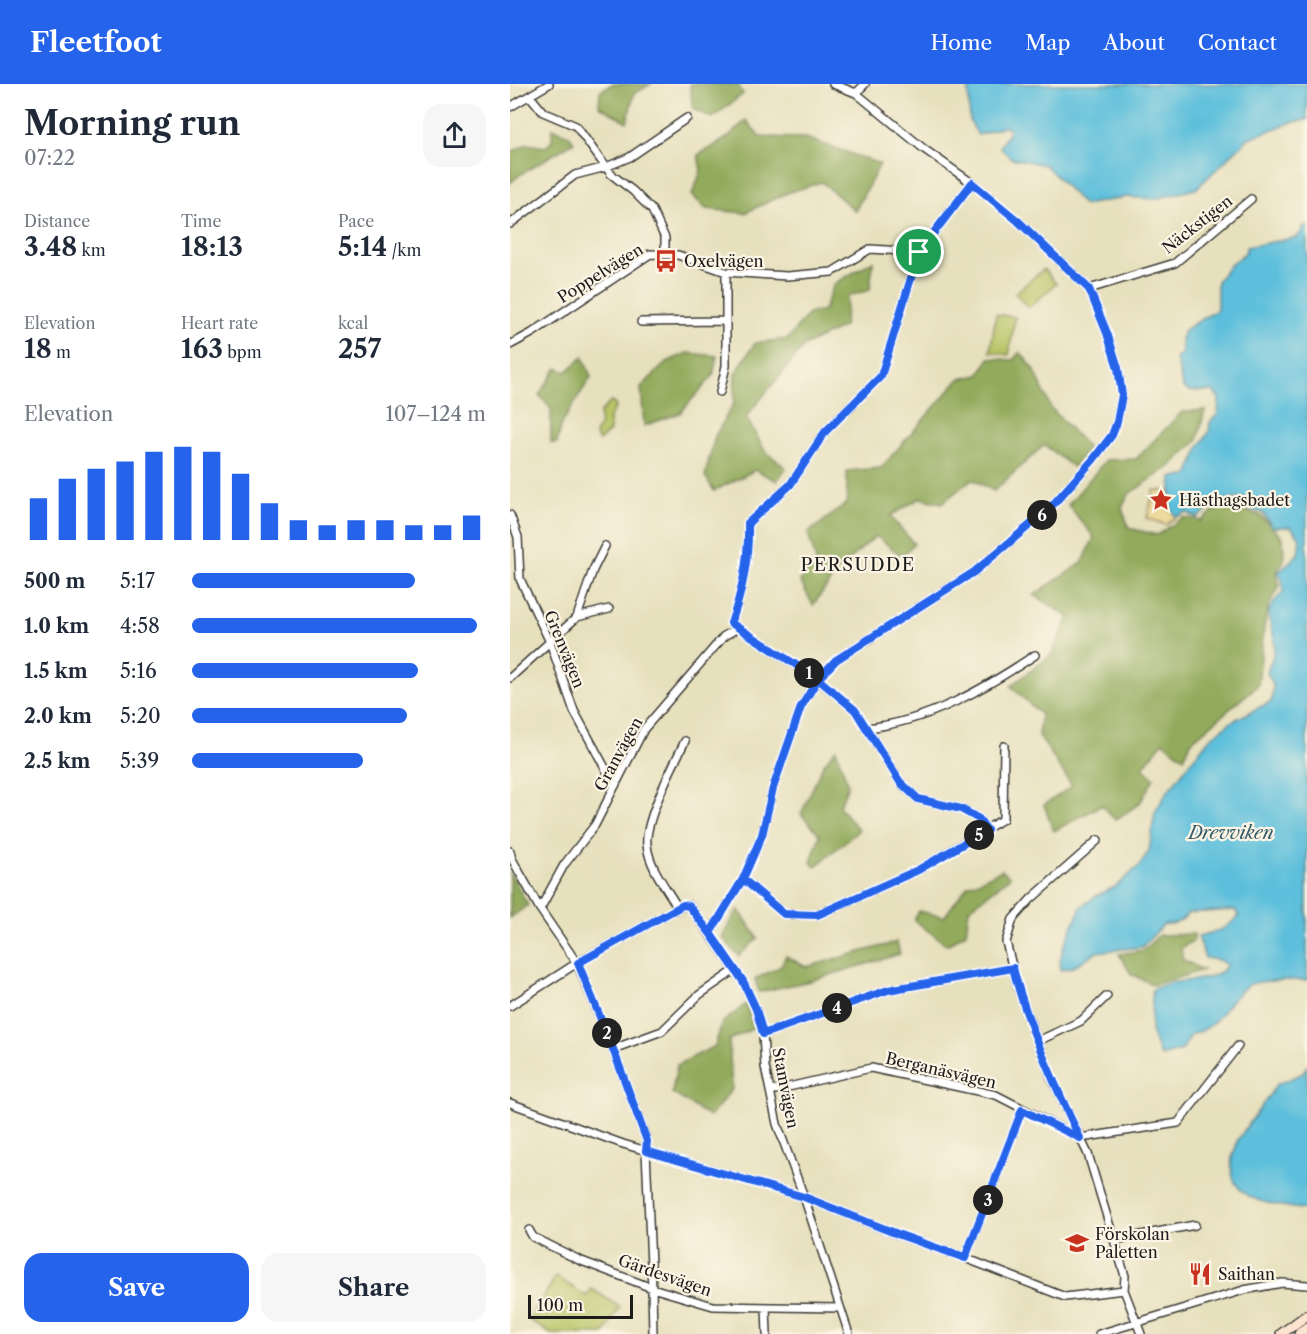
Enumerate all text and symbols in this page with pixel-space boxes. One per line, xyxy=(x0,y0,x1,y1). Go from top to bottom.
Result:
text: Fleetfoot xyxy=(30,25,162,59)
text: Home xyxy=(931,30,992,55)
text: Map xyxy=(1025,30,1070,55)
text: About xyxy=(1103,30,1165,55)
text: Contact xyxy=(1198,30,1277,55)
text: Morning run xyxy=(24,103,240,144)
button: share xyxy=(423,104,486,167)
text: 07:22 xyxy=(24,146,75,170)
street label: Näckstigen xyxy=(1158,190,1236,258)
text: Distance xyxy=(24,211,90,231)
text: Time xyxy=(181,211,221,231)
text: Pace xyxy=(338,211,374,231)
pin xyxy=(893,226,944,277)
text: 3.48 xyxy=(24,231,77,263)
text: 18:13 xyxy=(181,231,243,263)
text: 5:14 xyxy=(338,231,387,263)
icon: arrive xyxy=(902,235,935,268)
street label: Poppelvägen xyxy=(553,239,647,307)
text: km xyxy=(77,240,106,260)
text: /km xyxy=(387,240,421,260)
bus stop icon: Oxelvägen xyxy=(653,248,679,274)
place label: Oxelvägen xyxy=(684,251,764,271)
text: Elevation xyxy=(24,313,95,333)
text: Heart rate xyxy=(181,313,258,333)
text: kcal xyxy=(338,313,368,333)
text: 18 xyxy=(24,333,52,365)
text: 163 xyxy=(181,333,223,365)
text: 257 xyxy=(338,333,381,365)
text: m xyxy=(52,342,71,362)
text: bpm xyxy=(223,342,262,362)
text: Elevation xyxy=(24,402,113,426)
text: 107–124 m xyxy=(385,402,486,426)
place icon: Hästhagsbadet xyxy=(1148,487,1174,513)
place label: Hästhagsbadet xyxy=(1179,490,1290,510)
pin: 6 xyxy=(1027,500,1057,530)
text: 6 xyxy=(1037,505,1047,525)
district label: PERSUDDE xyxy=(800,554,916,576)
text: 500 m xyxy=(24,569,85,593)
text: 5:17 xyxy=(120,569,155,593)
street label: Grenvägen xyxy=(540,607,590,691)
text: 1.0 km xyxy=(24,614,89,638)
text: 4:58 xyxy=(120,614,160,638)
pin: 1 xyxy=(794,658,824,688)
text: 1.5 km xyxy=(24,659,88,683)
text: 5:16 xyxy=(120,659,157,683)
text: 1 xyxy=(805,663,813,683)
text: 2.0 km xyxy=(24,704,92,728)
text: 5:20 xyxy=(120,704,161,728)
street label: Granvägen xyxy=(589,713,647,795)
text: 2.5 km xyxy=(24,749,91,773)
text: 5:39 xyxy=(120,749,159,773)
pin: 5 xyxy=(964,820,994,850)
water label: Drevviken xyxy=(1186,822,1274,844)
text: 5 xyxy=(975,825,983,845)
pin: 4 xyxy=(822,993,852,1023)
text: 4 xyxy=(832,998,842,1018)
pin: 2 xyxy=(592,1018,622,1048)
text: 2 xyxy=(602,1023,612,1043)
street label: Stamvägen xyxy=(768,1046,804,1130)
street label: Berganäsvägen xyxy=(884,1048,998,1092)
pin: 3 xyxy=(973,1185,1003,1215)
text: 3 xyxy=(983,1190,993,1210)
place label: Förskolan Paletten xyxy=(1095,1224,1170,1262)
school or university icon: Förskolan Paletten xyxy=(1064,1230,1090,1256)
street label: Gärdesvägen xyxy=(616,1250,714,1300)
button: Save xyxy=(24,1253,249,1322)
button: Share xyxy=(261,1253,486,1322)
restaurant icon: Saithan xyxy=(1187,1261,1213,1287)
place label: Saithan xyxy=(1218,1264,1275,1284)
scale bar xyxy=(528,1292,633,1320)
text: 100 m xyxy=(537,1295,583,1315)

